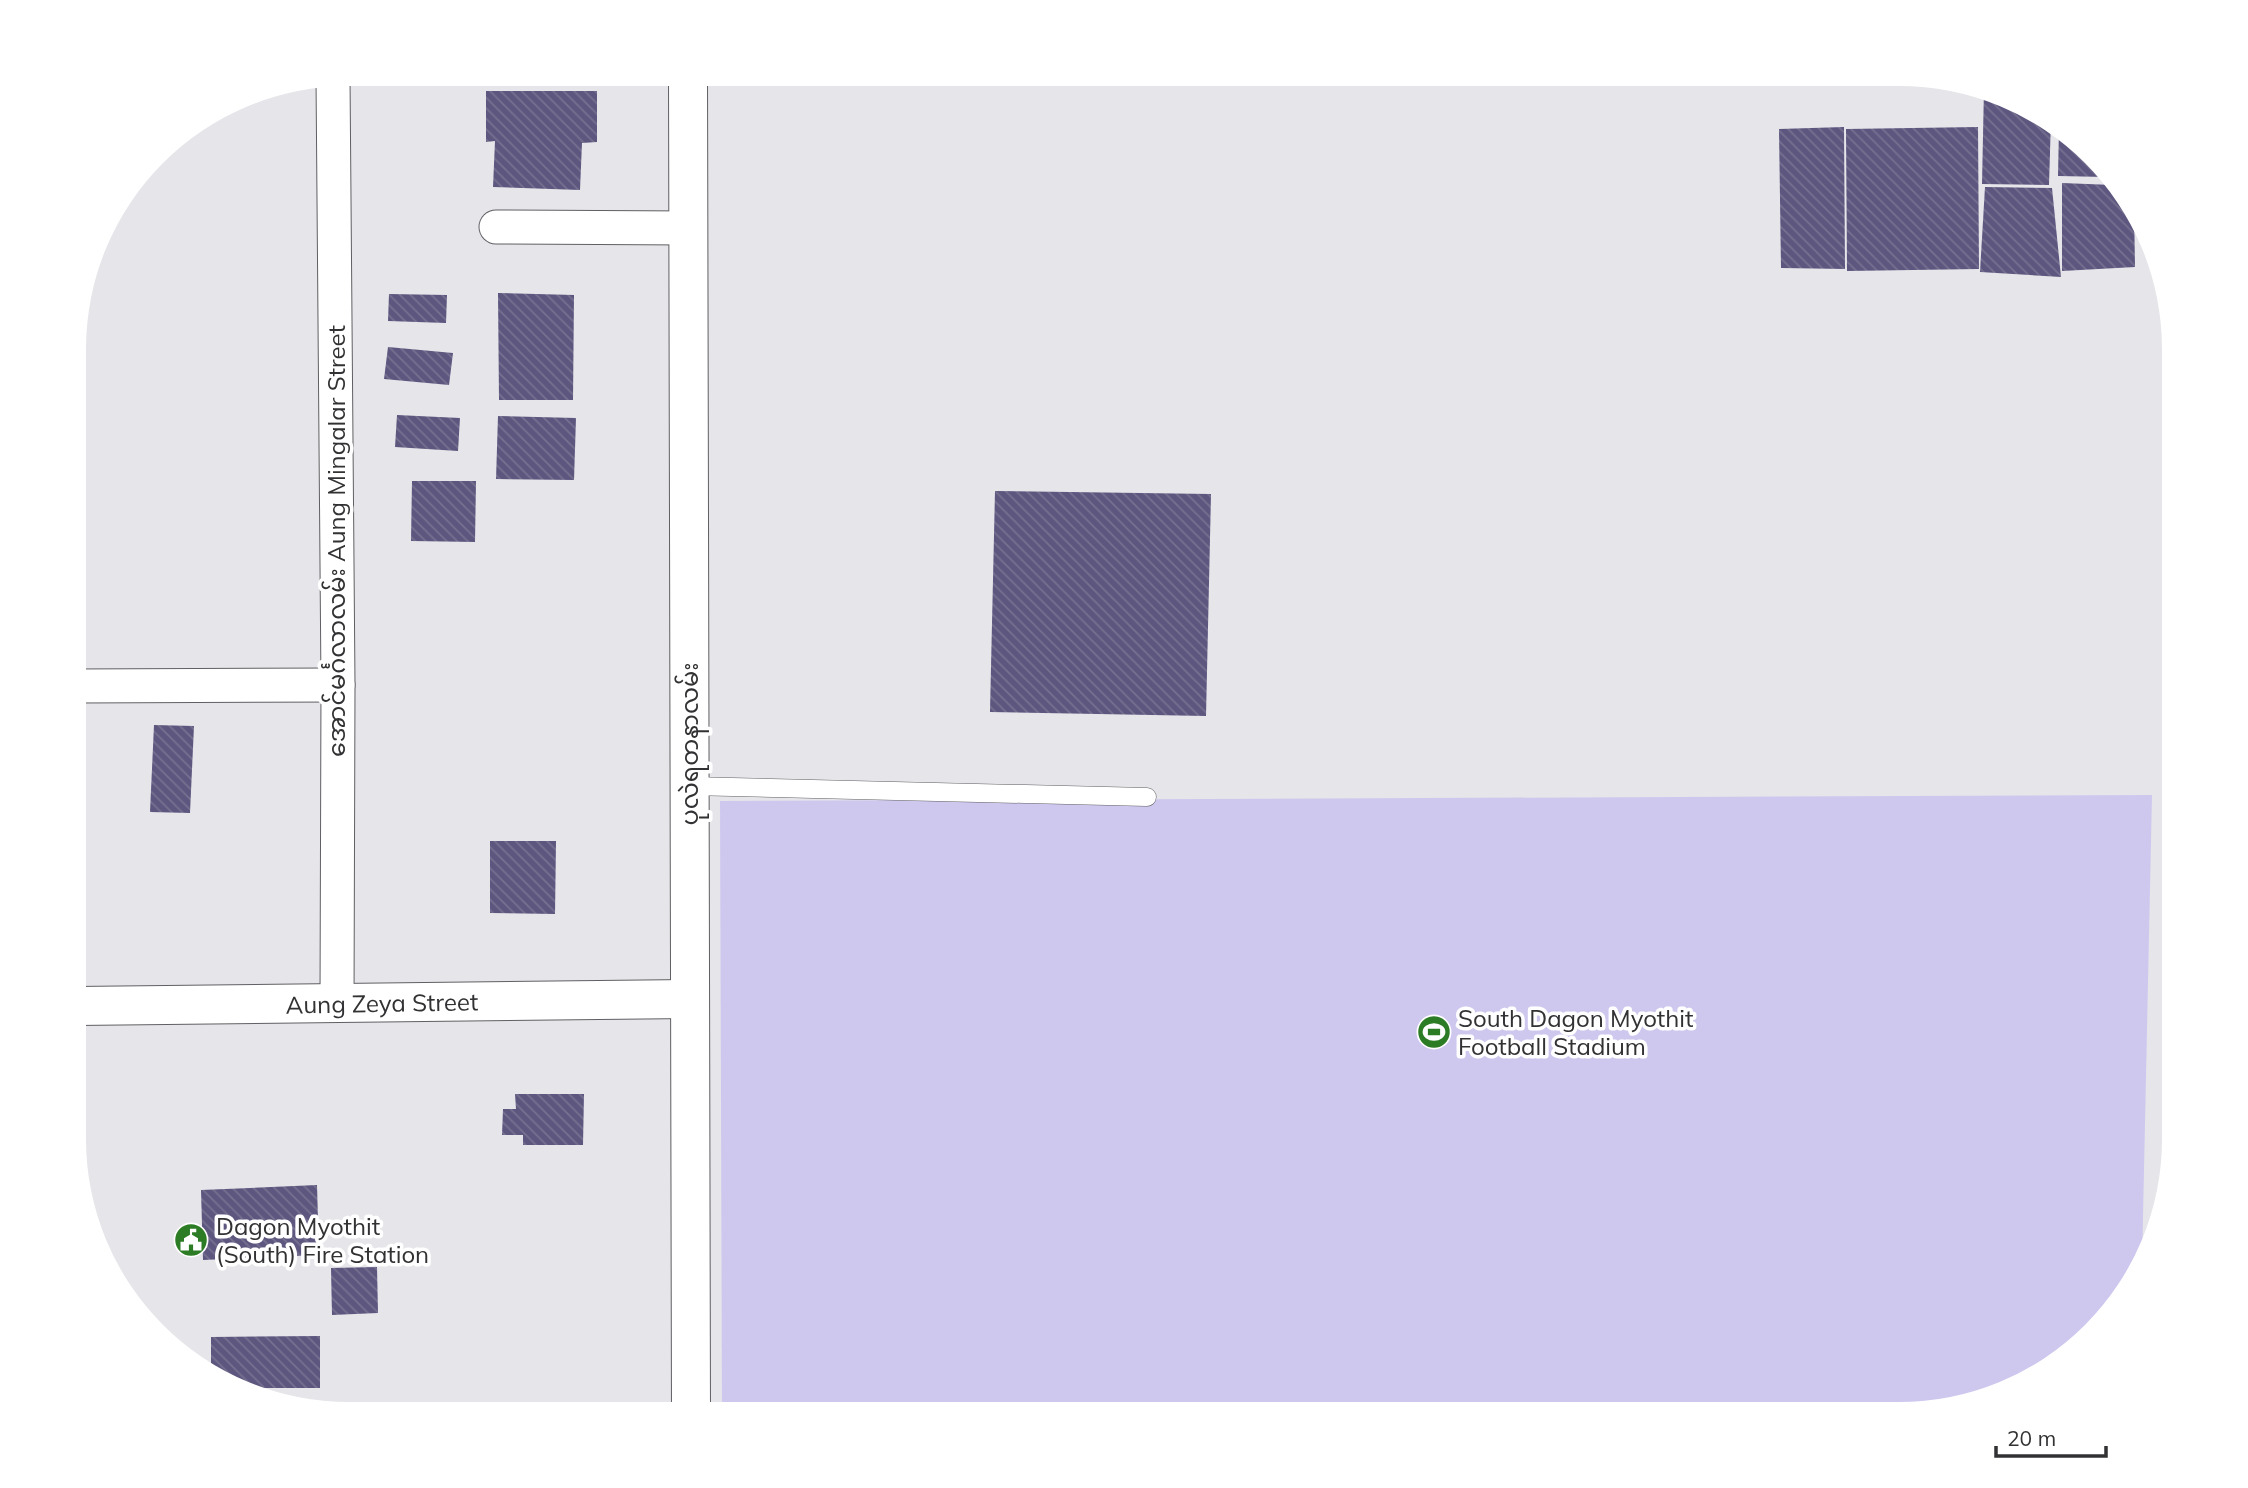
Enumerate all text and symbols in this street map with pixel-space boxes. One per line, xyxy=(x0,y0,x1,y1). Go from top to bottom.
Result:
street label: အောင်မင်္ဂလာလမ်း Aung Mingalar Street xyxy=(321,325,351,757)
street label: ပုလဲရတနာလမ်း xyxy=(674,663,709,825)
street label: Aung Zeya Street xyxy=(285,986,479,1020)
place label: South Dagon Myothit Football Stadium xyxy=(1458,1003,1693,1061)
sports icon: South Dagon Myothit Football Stadium xyxy=(1415,1013,1453,1051)
place label: Dagon Myothit (South) Fire Station xyxy=(216,1211,429,1269)
public building icon: Dagon Myothit (South) Fire Station xyxy=(172,1221,210,1259)
scale bar xyxy=(1996,1414,2106,1458)
text: 20 m xyxy=(2007,1425,2056,1451)

